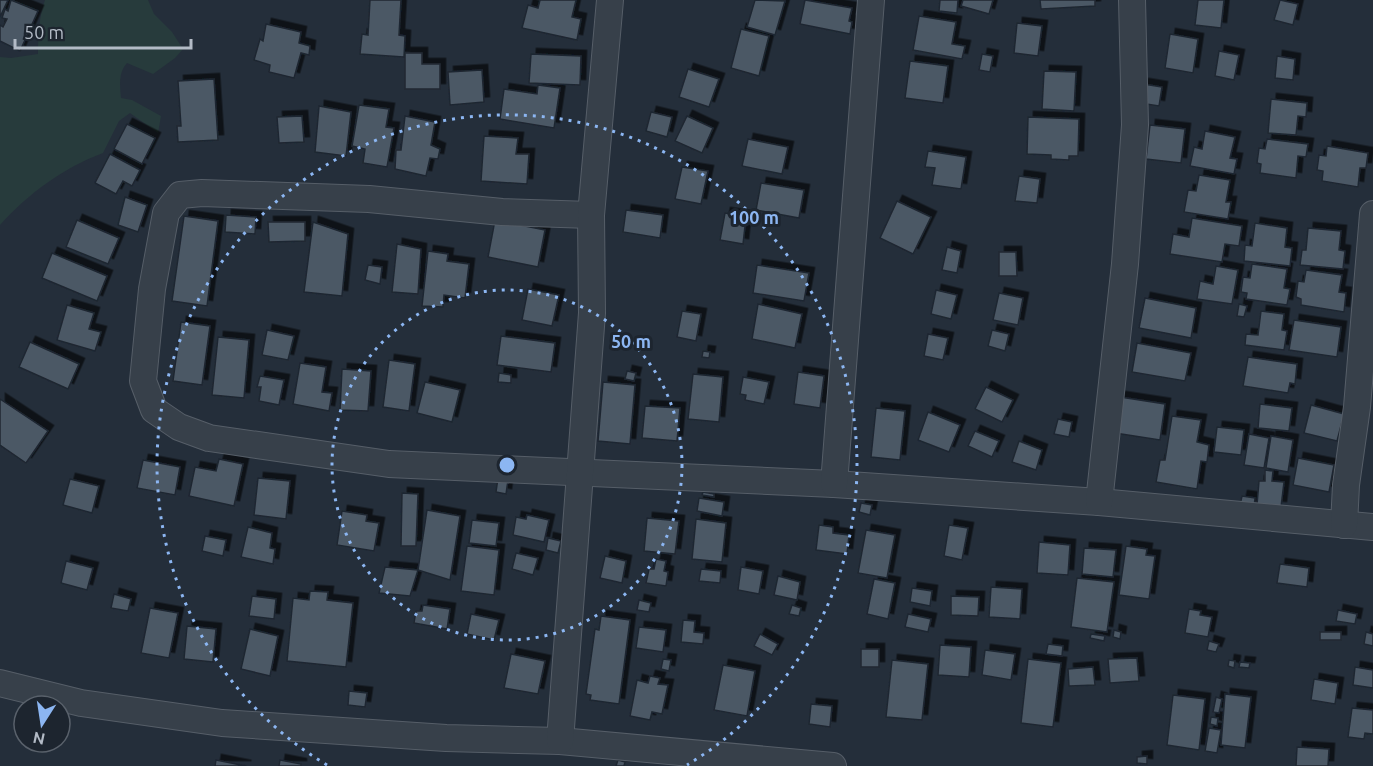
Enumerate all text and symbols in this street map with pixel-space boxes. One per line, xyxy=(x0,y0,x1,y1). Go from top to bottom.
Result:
scale bar xyxy=(15,12,190,50)
text: 50 m xyxy=(24,22,64,42)
text: 100 m xyxy=(729,207,779,227)
text: 50 m xyxy=(611,331,651,351)
centre of rings xyxy=(497,455,517,475)
north arrow xyxy=(12,694,72,754)
text: N xyxy=(31,729,47,749)

